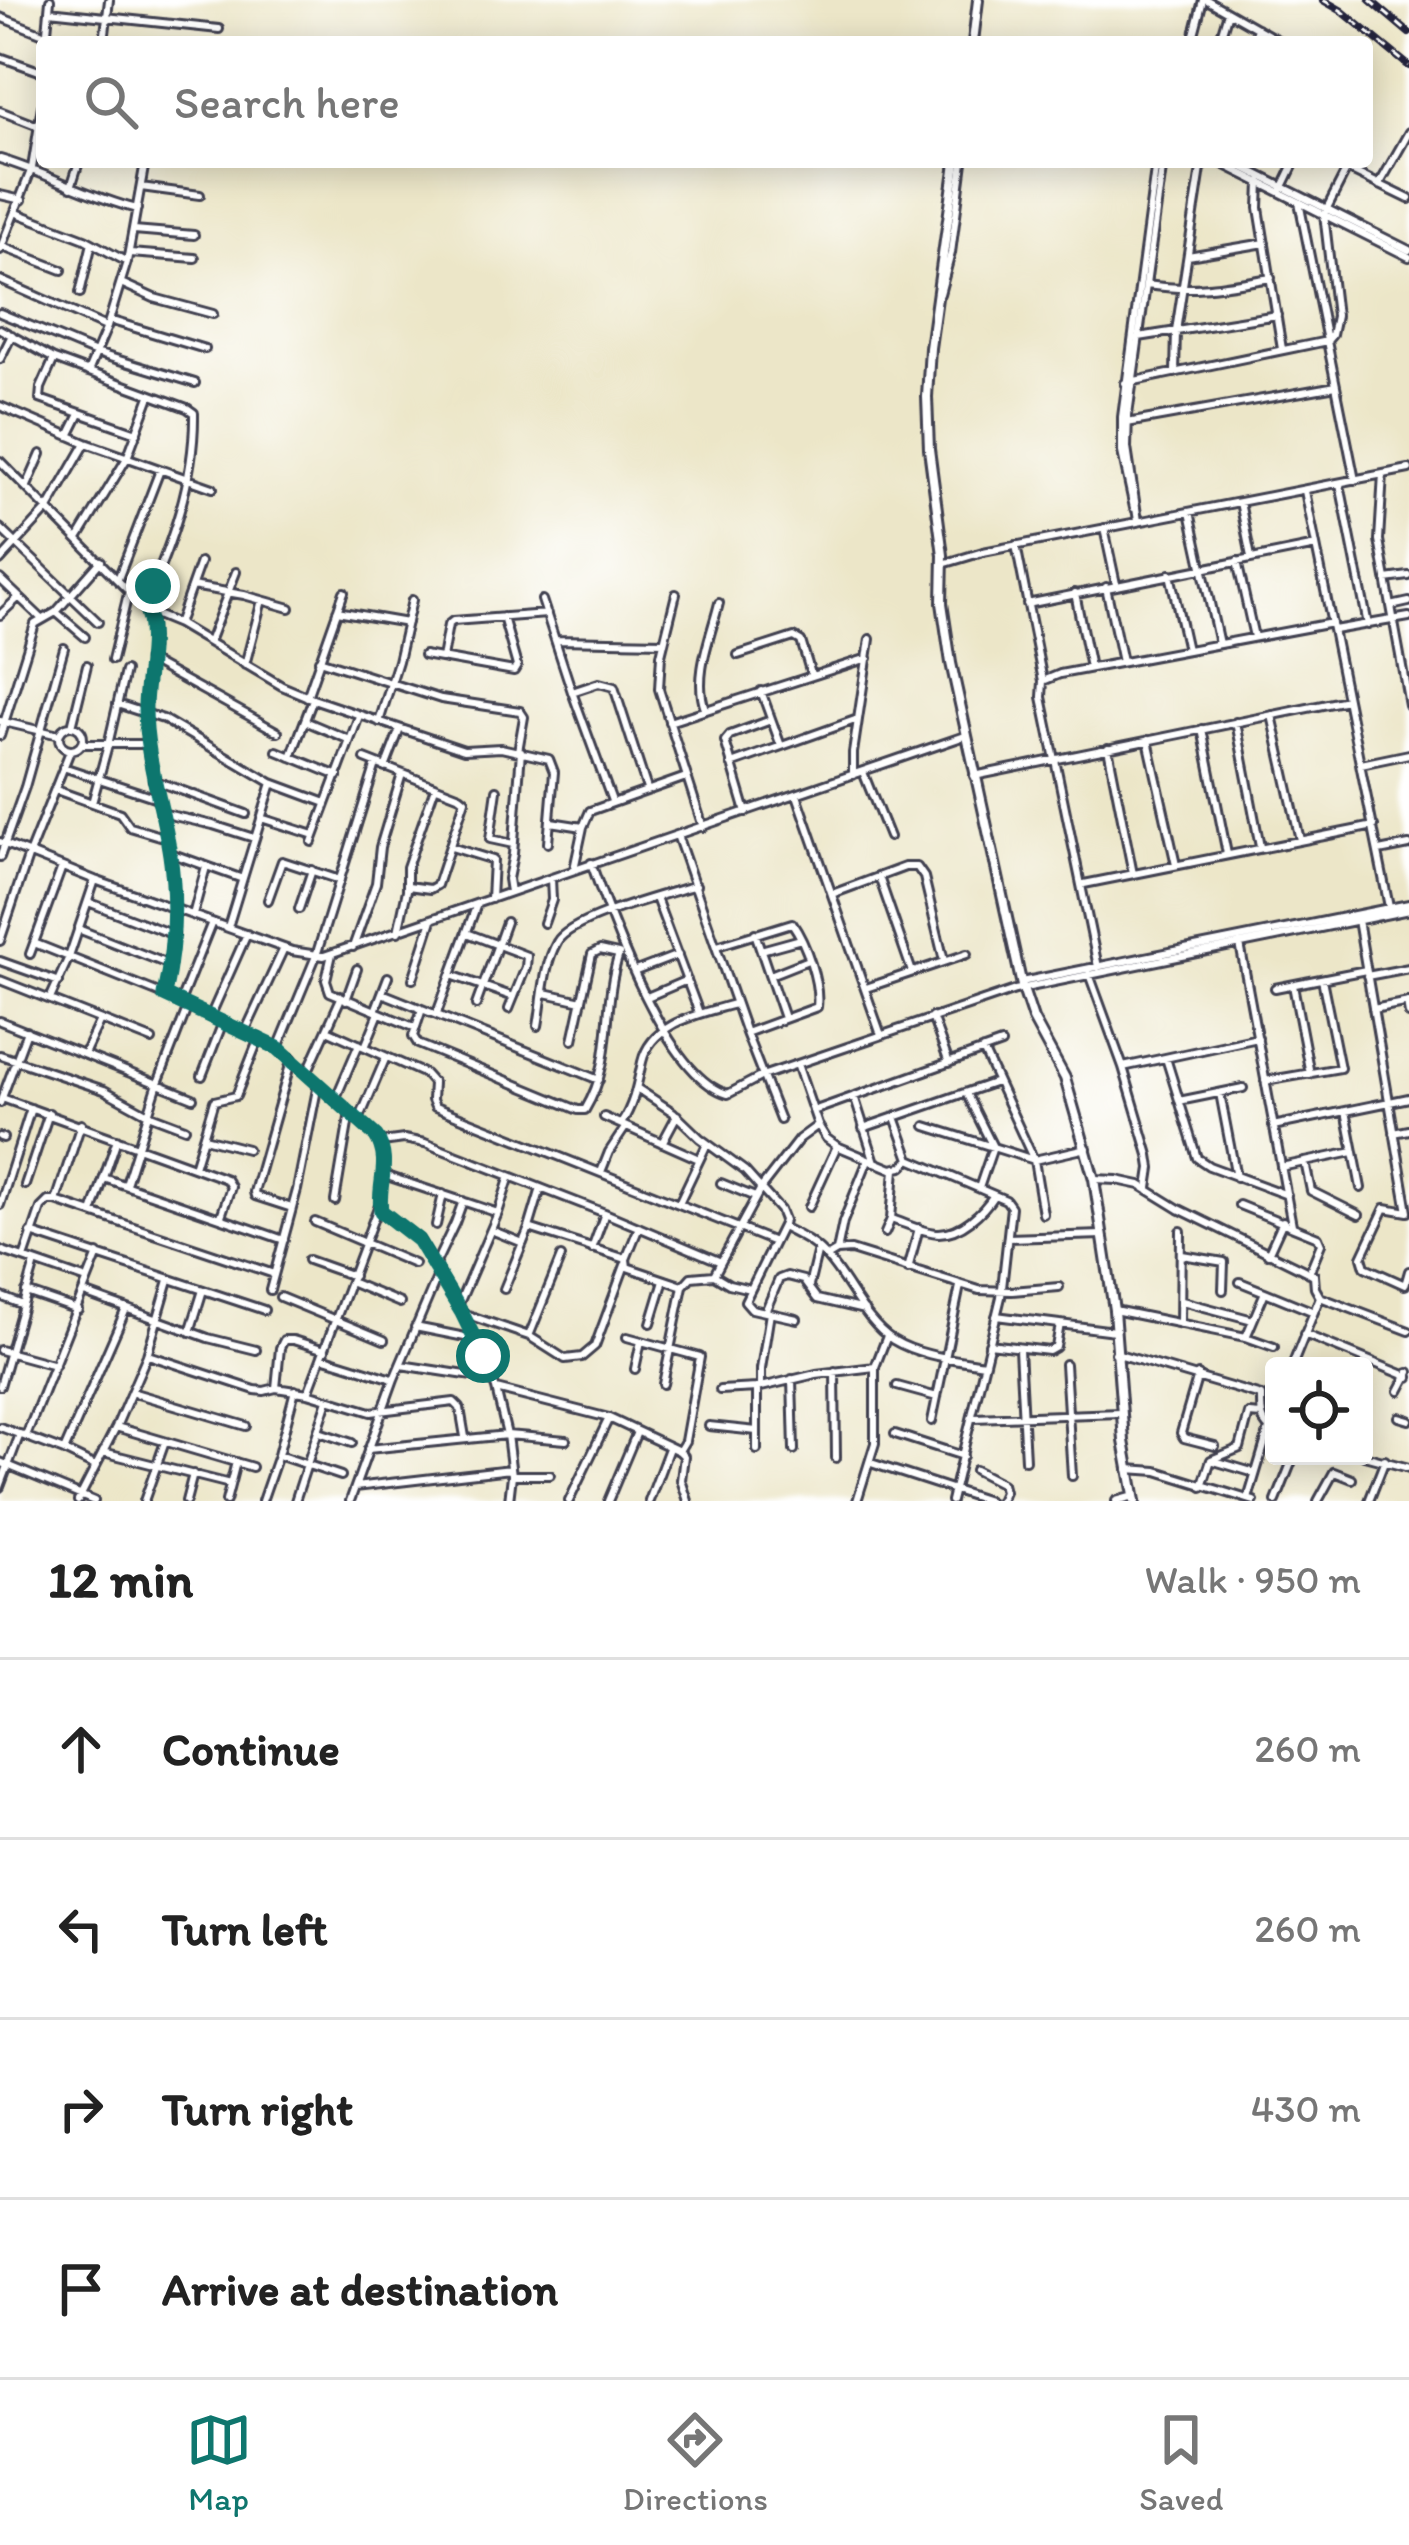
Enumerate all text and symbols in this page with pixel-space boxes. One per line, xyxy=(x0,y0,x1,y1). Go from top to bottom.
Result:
search box xyxy=(36,36,1373,168)
icon: search xyxy=(78,69,144,135)
text: Search here xyxy=(174,75,400,129)
route end xyxy=(126,559,180,613)
route start xyxy=(456,1329,510,1383)
map controls xyxy=(1265,1357,1373,1465)
button: locate xyxy=(1265,1357,1373,1465)
text: 12 min xyxy=(48,1549,193,1610)
text: Walk · 950 m xyxy=(1144,1556,1361,1603)
icon: ahead xyxy=(48,1716,114,1782)
text: Continue xyxy=(162,1722,340,1776)
text: 260 m xyxy=(1254,1725,1361,1772)
icon: left xyxy=(48,1896,114,1962)
text: Turn left xyxy=(162,1902,328,1956)
text: 260 m xyxy=(1254,1905,1361,1952)
icon: right xyxy=(48,2076,114,2142)
text: Turn right xyxy=(162,2082,353,2136)
text: 430 m xyxy=(1251,2085,1361,2132)
icon: arrive xyxy=(48,2256,114,2322)
text: Arrive at destination xyxy=(162,2262,558,2316)
tab: Map xyxy=(186,2407,252,2518)
tab: Directions xyxy=(623,2407,768,2518)
tab: Saved xyxy=(1139,2407,1223,2518)

